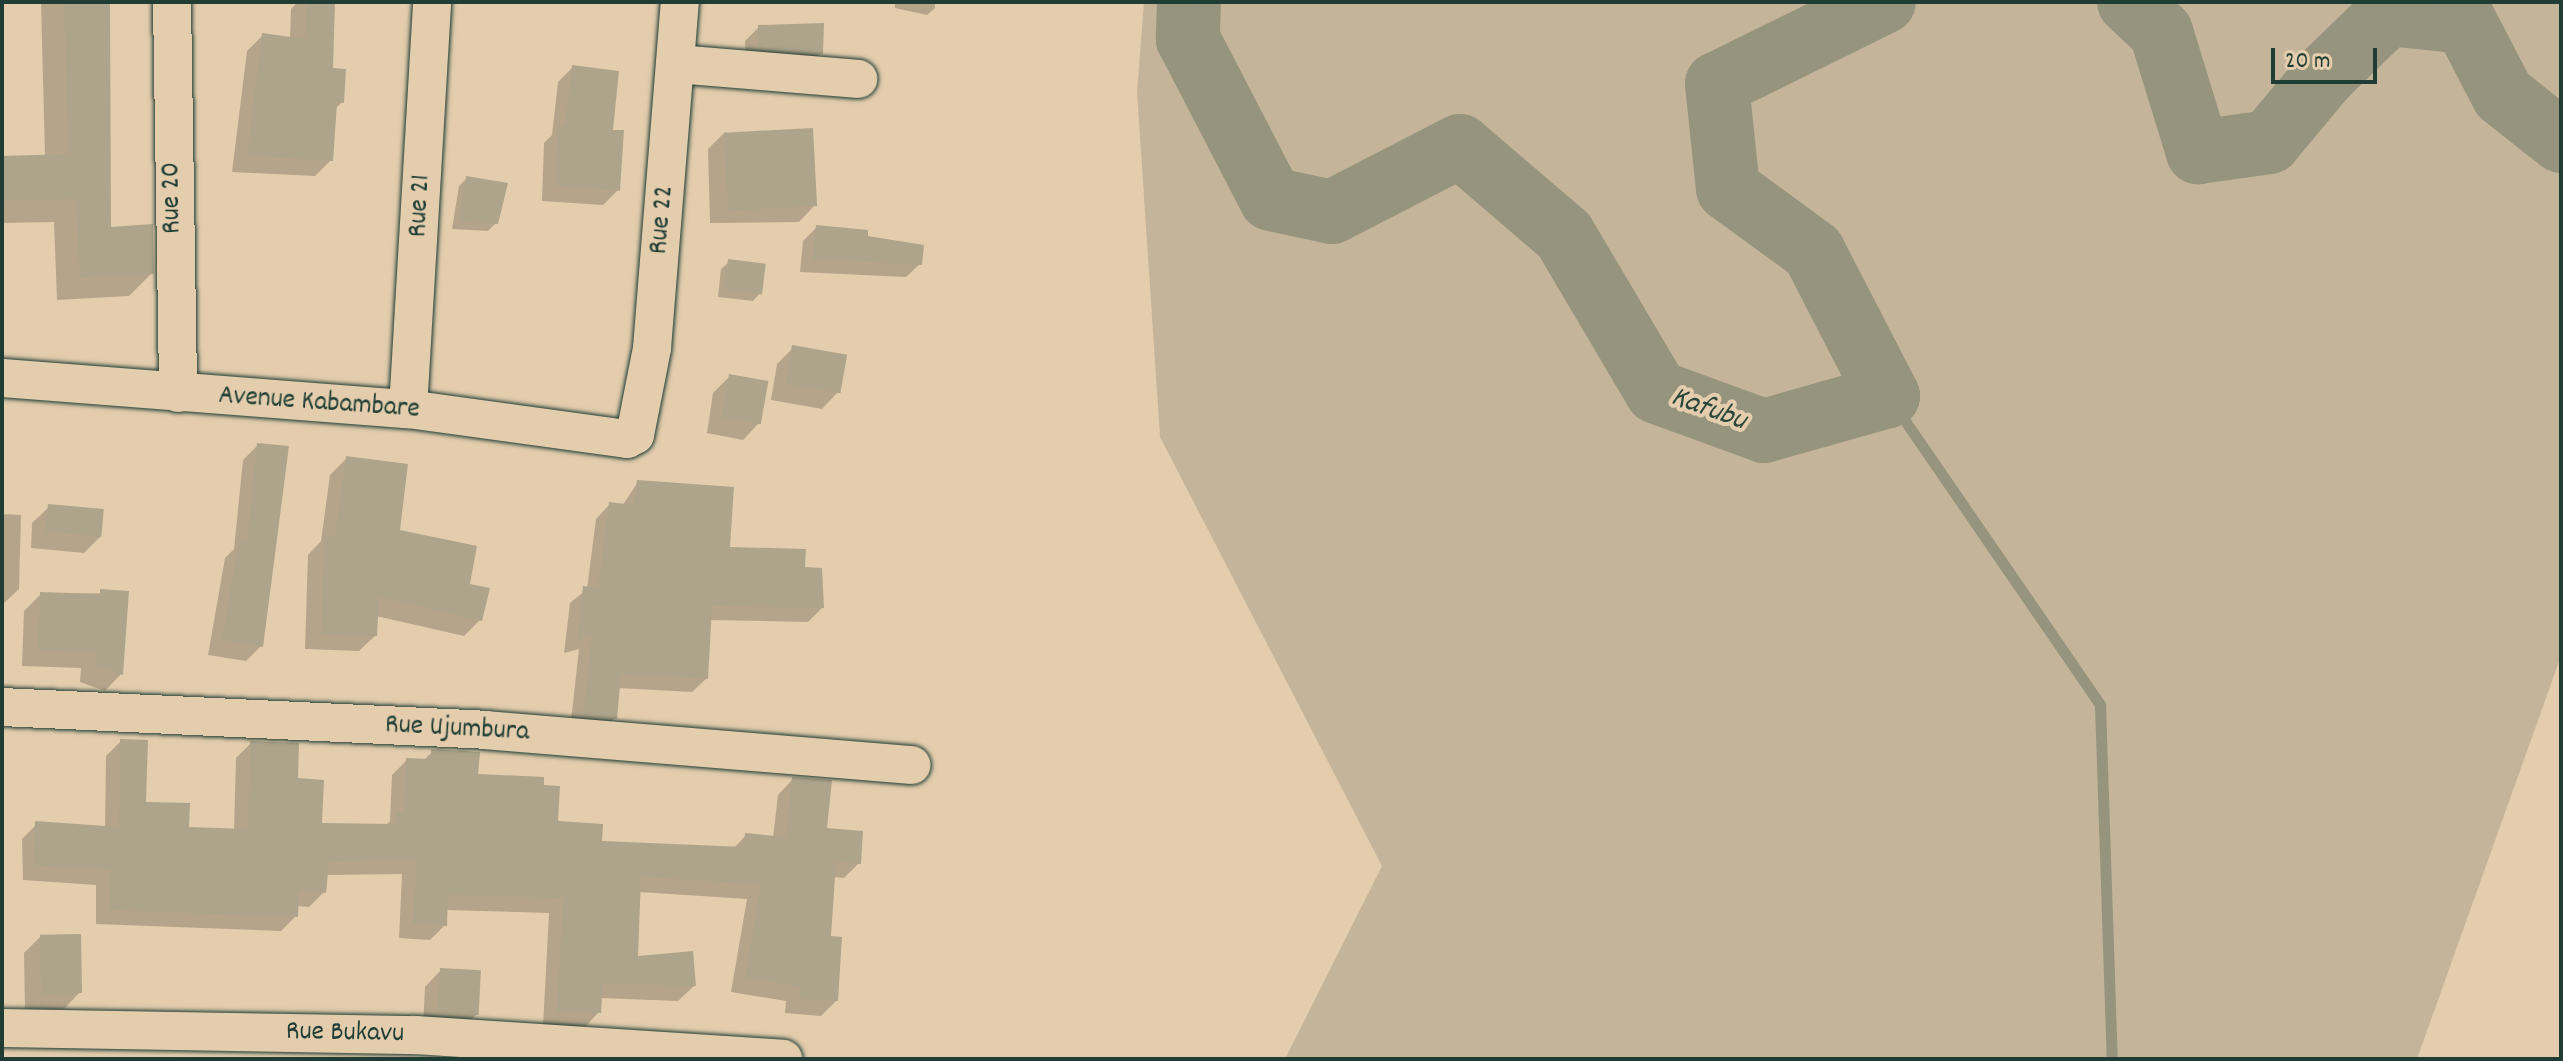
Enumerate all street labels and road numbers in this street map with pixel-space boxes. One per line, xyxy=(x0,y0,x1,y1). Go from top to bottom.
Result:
street label: Rue 20 xyxy=(156,162,190,234)
street label: Rue 21 xyxy=(403,174,439,238)
street label: Rue 22 xyxy=(643,184,683,256)
street label: Avenue Kabambare xyxy=(217,380,421,428)
street label: Rue Ujumbura xyxy=(384,709,530,751)
street label: Rue Bukavu xyxy=(286,1016,404,1052)

